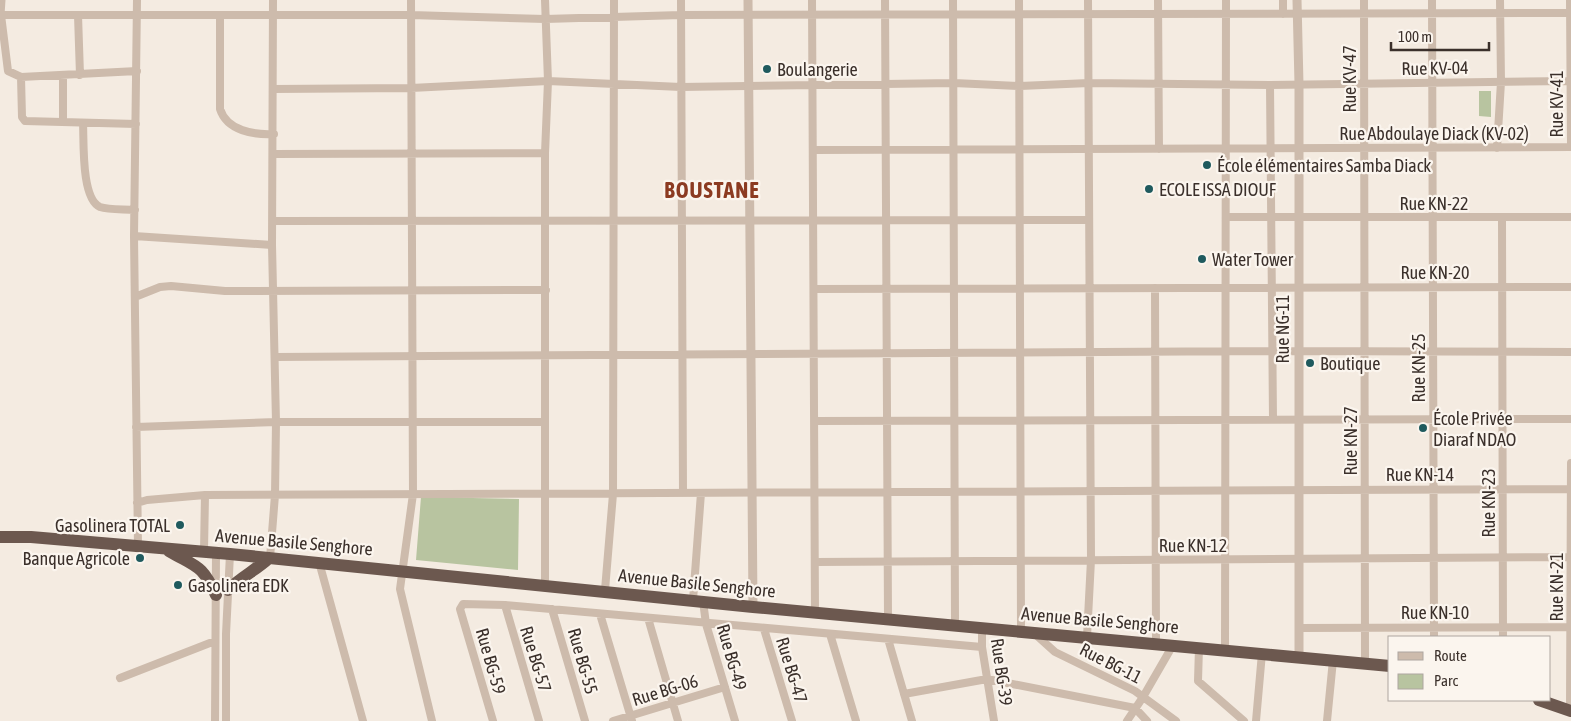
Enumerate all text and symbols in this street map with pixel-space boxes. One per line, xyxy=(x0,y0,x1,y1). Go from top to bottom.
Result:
scale bar xyxy=(1391,20,1488,52)
text: 100 m xyxy=(1398,28,1432,45)
street label: Rue KV-47 xyxy=(1339,45,1360,113)
street label: Rue KV-04 xyxy=(1401,57,1469,79)
place label: Boulangerie xyxy=(777,59,858,80)
marker: Boulangerie xyxy=(761,63,773,75)
street label: Rue KV-41 xyxy=(1546,70,1567,138)
street label: Rue Abdoulaye Diack (KV-02) xyxy=(1339,123,1529,144)
place label: École élémentaires Samba Diack xyxy=(1217,155,1431,176)
marker: École élémentaires Samba Diack xyxy=(1201,159,1213,171)
district label: BOUSTANE xyxy=(664,177,760,203)
place label: ECOLE ISSA DIOUF xyxy=(1159,179,1277,200)
marker: ECOLE ISSA DIOUF xyxy=(1143,183,1155,195)
street label: Rue KN-22 xyxy=(1399,193,1469,214)
place label: Water Tower xyxy=(1212,249,1294,270)
marker: Water Tower xyxy=(1196,253,1208,265)
street label: Rue KN-20 xyxy=(1400,262,1470,283)
street label: Rue NG-11 xyxy=(1272,294,1293,364)
street label: Rue KN-25 xyxy=(1408,333,1429,403)
place label: Boutique xyxy=(1320,353,1380,374)
marker: Boutique xyxy=(1304,357,1316,369)
street label: Rue KN-27 xyxy=(1340,406,1361,476)
place label: École Privée Diaraf NDAO xyxy=(1433,408,1516,450)
marker: École Privée Diaraf NDAO xyxy=(1417,422,1429,434)
street label: Rue KN-14 xyxy=(1386,464,1454,485)
street label: Rue KN-23 xyxy=(1478,468,1499,538)
place label: Gasolinera TOTAL xyxy=(55,515,170,536)
marker: Gasolinera TOTAL xyxy=(174,519,186,531)
street label: Avenue Basile Senghore xyxy=(214,525,374,559)
street label: Rue KN-12 xyxy=(1159,535,1227,556)
place label: Banque Agricole xyxy=(23,548,130,569)
marker: Banque Agricole xyxy=(134,552,146,564)
street label: Rue KN-21 xyxy=(1546,552,1567,622)
street label: Avenue Basile Senghore xyxy=(617,564,777,602)
place label: Gasolinera EDK xyxy=(188,575,289,596)
marker: Gasolinera EDK xyxy=(172,579,184,591)
street label: Rue KN-10 xyxy=(1401,602,1469,623)
street label: Avenue Basile Senghore xyxy=(1020,603,1180,637)
street label: Rue BG-49 xyxy=(713,622,751,692)
street label: Rue BG-57 xyxy=(516,623,556,695)
street label: Rue BG-59 xyxy=(472,626,510,696)
street label: Rue BG-55 xyxy=(564,626,602,696)
street label: Rue BG-47 xyxy=(772,634,812,706)
legend xyxy=(1388,636,1551,701)
street label: Rue BG-39 xyxy=(987,637,1017,707)
street label: Rue BG-11 xyxy=(1076,638,1146,688)
text: Route xyxy=(1434,647,1467,664)
street label: Rue BG-06 xyxy=(629,670,701,710)
text: Parc xyxy=(1434,672,1458,689)

